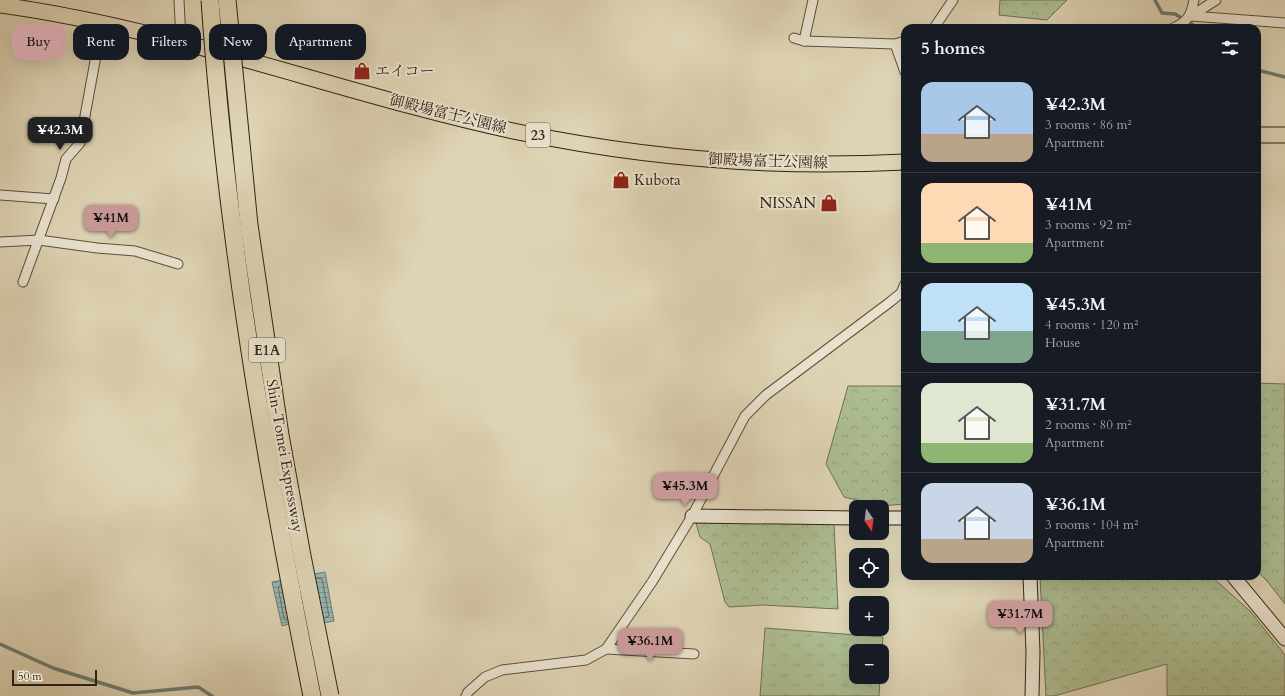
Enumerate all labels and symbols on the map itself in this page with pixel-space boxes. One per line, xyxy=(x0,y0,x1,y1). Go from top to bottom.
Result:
shop icon: エイコー xyxy=(352,61,372,81)
place label: エイコー xyxy=(375,61,434,81)
street label: 御殿場富士公園線 xyxy=(387,90,509,138)
pin: ¥42.3M xyxy=(27,117,93,151)
road number: 23 xyxy=(526,123,550,147)
street label: 御殿場富士公園線 xyxy=(708,149,828,173)
shop icon: Kubota xyxy=(611,170,631,190)
place label: Kubota xyxy=(634,170,681,190)
place label: NISSAN xyxy=(760,193,816,213)
shop icon: NISSAN xyxy=(819,193,839,213)
pin: ¥41M xyxy=(87,205,135,239)
road number: E1A xyxy=(249,338,285,362)
street label: Shin-Tomei Expressway xyxy=(262,378,308,534)
pin: ¥45.3M xyxy=(652,473,718,507)
north arrow xyxy=(849,500,889,540)
pin: ¥31.7M xyxy=(987,601,1053,635)
pin: ¥36.1M xyxy=(617,628,683,662)
scale bar xyxy=(12,668,97,687)

